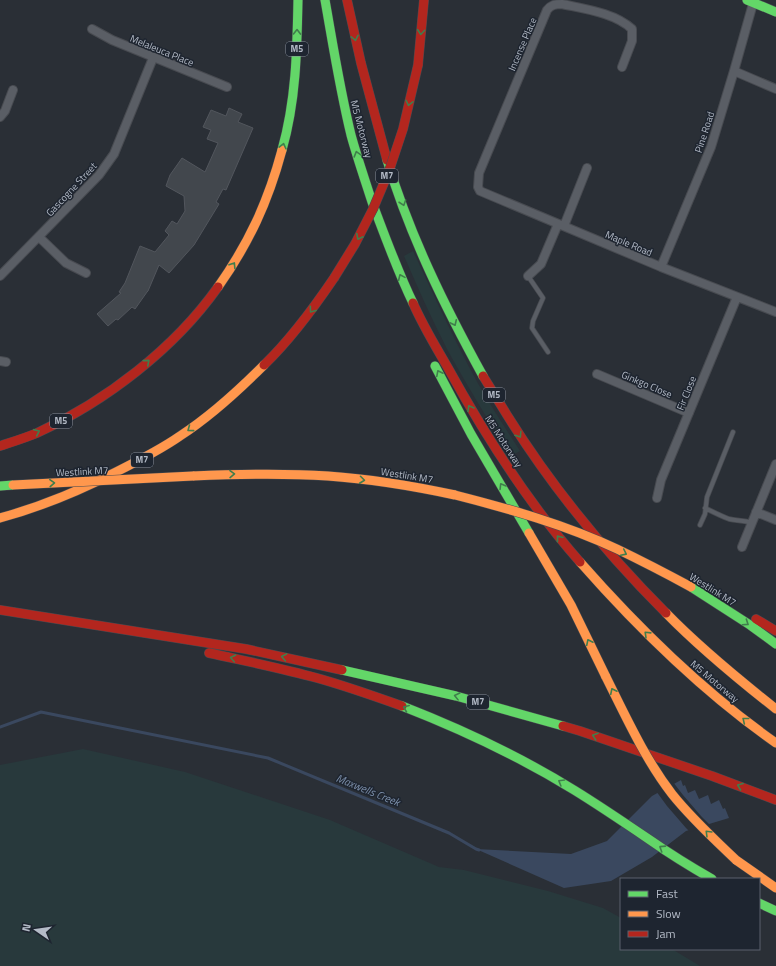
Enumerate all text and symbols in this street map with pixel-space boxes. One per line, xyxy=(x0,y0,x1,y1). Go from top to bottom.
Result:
street label: Incense Place xyxy=(504,15,541,73)
one-way arrow xyxy=(293,29,301,35)
one-way arrow xyxy=(417,29,426,35)
street label: Melaleuca Place xyxy=(128,31,196,70)
one-way arrow xyxy=(351,35,359,41)
road number: M5 xyxy=(286,42,308,56)
street label: M5 Motorway xyxy=(347,98,376,160)
one-way arrow xyxy=(406,100,414,106)
street label: Pine Road xyxy=(691,110,718,155)
one-way arrow xyxy=(278,143,287,150)
one-way arrow xyxy=(353,151,362,158)
street label: Gascogne Street xyxy=(42,159,101,220)
road number: M7 xyxy=(376,169,398,183)
one-way arrow xyxy=(398,200,406,207)
street label: Maple Road xyxy=(603,227,655,260)
one-way arrow xyxy=(356,233,363,240)
one-way arrow xyxy=(228,262,235,269)
one-way arrow xyxy=(397,273,405,280)
one-way arrow xyxy=(310,306,317,313)
one-way arrow xyxy=(449,318,457,326)
one-way arrow xyxy=(143,360,150,367)
street label: Ginkgo Close xyxy=(619,367,674,402)
one-way arrow xyxy=(436,370,443,377)
street label: Fir Close xyxy=(673,374,700,413)
road number: M5 xyxy=(483,388,505,402)
one-way arrow xyxy=(468,405,475,412)
street label: M5 Motorway xyxy=(481,412,526,470)
road number: M5 xyxy=(50,414,72,428)
one-way arrow xyxy=(187,424,194,432)
one-way arrow xyxy=(33,429,40,437)
one-way arrow xyxy=(514,431,522,438)
road number: M7 xyxy=(131,453,153,467)
street label: Westlink M7 xyxy=(55,463,109,480)
street label: Westlink M7 xyxy=(380,464,434,487)
one-way arrow xyxy=(229,470,235,478)
one-way arrow xyxy=(359,475,365,484)
one-way arrow xyxy=(49,479,55,488)
one-way arrow xyxy=(500,483,507,490)
one-way arrow xyxy=(557,536,564,543)
one-way arrow xyxy=(620,548,628,556)
street label: Westlink M7 xyxy=(686,569,739,610)
one-way arrow xyxy=(742,618,749,626)
one-way arrow xyxy=(644,631,652,639)
one-way arrow xyxy=(586,639,594,647)
one-way arrow xyxy=(281,653,287,662)
one-way arrow xyxy=(230,654,236,663)
street label: M5 Motorway xyxy=(687,657,742,706)
one-way arrow xyxy=(610,688,618,695)
one-way arrow xyxy=(454,692,461,701)
road number: M7 xyxy=(467,695,489,709)
one-way arrow xyxy=(402,704,409,712)
one-way arrow xyxy=(742,717,749,724)
one-way arrow xyxy=(592,732,599,740)
water label: Maxwells Creek xyxy=(334,770,403,810)
one-way arrow xyxy=(558,780,565,787)
one-way arrow xyxy=(736,783,743,791)
one-way arrow xyxy=(705,830,713,838)
one-way arrow xyxy=(659,845,666,852)
legend xyxy=(620,878,760,950)
text: Fast xyxy=(656,884,679,903)
text: Slow xyxy=(656,904,681,923)
north arrow xyxy=(16,910,56,950)
text: N xyxy=(18,922,35,933)
text: Jam xyxy=(656,924,676,943)

